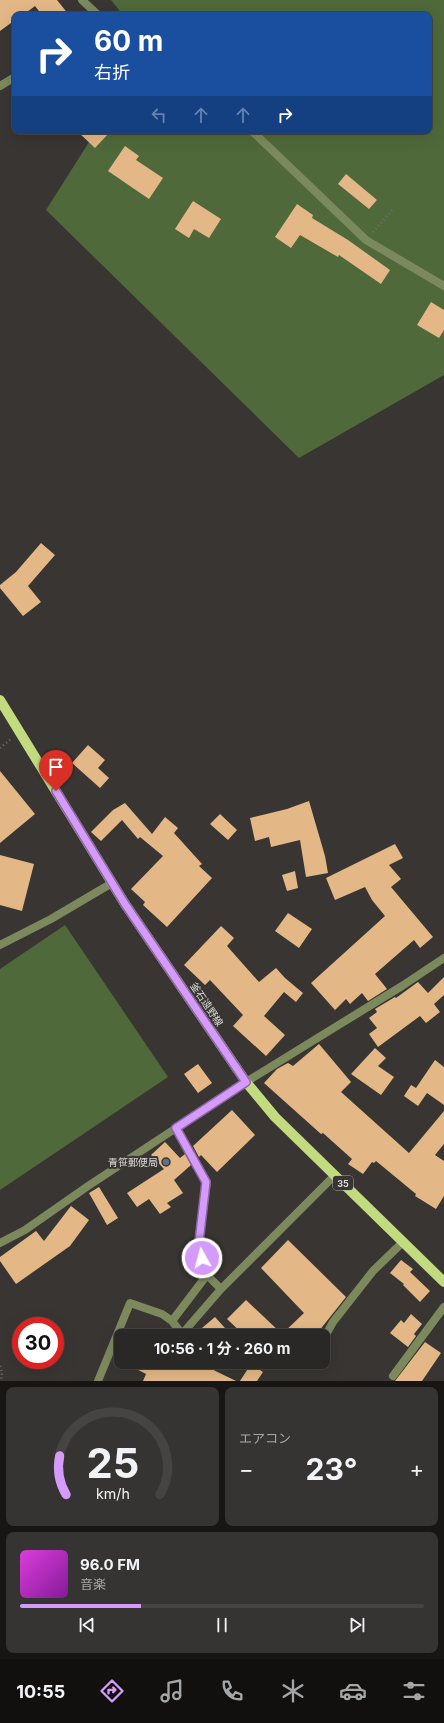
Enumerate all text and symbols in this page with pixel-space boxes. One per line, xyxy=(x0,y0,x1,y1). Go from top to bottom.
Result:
text: 60 m xyxy=(94,24,163,58)
icon: right xyxy=(28,28,80,80)
text: 右折 xyxy=(94,62,130,83)
icon: left xyxy=(148,104,170,126)
icon: ahead xyxy=(190,104,212,126)
icon: ahead xyxy=(232,104,254,126)
icon: right xyxy=(274,104,296,126)
pin xyxy=(39,750,73,791)
icon: arrive xyxy=(45,756,67,778)
street label: 釜石遠野線 xyxy=(188,980,226,1028)
place label: 青笹郵便局 xyxy=(108,1156,158,1168)
marker: 青笹郵便局 xyxy=(161,1157,171,1167)
road number: 35 xyxy=(333,1176,353,1190)
position arrow xyxy=(181,1237,223,1279)
speed limit sign: 30 xyxy=(12,1317,64,1369)
text: 10:56 · 1 分 · 260 m xyxy=(154,1339,290,1358)
text: エアコン xyxy=(239,1430,291,1446)
text: 25 xyxy=(86,1437,139,1487)
text: 23° xyxy=(306,1451,357,1487)
text: − xyxy=(239,1456,254,1482)
text: + xyxy=(409,1456,424,1482)
text: km/h xyxy=(96,1484,129,1501)
text: 96.0 FM xyxy=(80,1555,140,1574)
text: 音楽 xyxy=(80,1576,106,1592)
icon: previous xyxy=(76,1614,98,1636)
icon: pause xyxy=(211,1614,233,1636)
icon: next xyxy=(346,1614,368,1636)
icon: directions xyxy=(98,1677,126,1705)
icon: music xyxy=(158,1677,186,1705)
icon: phone xyxy=(218,1677,246,1705)
icon: climate xyxy=(279,1677,307,1705)
icon: car xyxy=(339,1677,367,1705)
icon: filters xyxy=(400,1677,428,1705)
text: 10:55 xyxy=(16,1681,65,1702)

